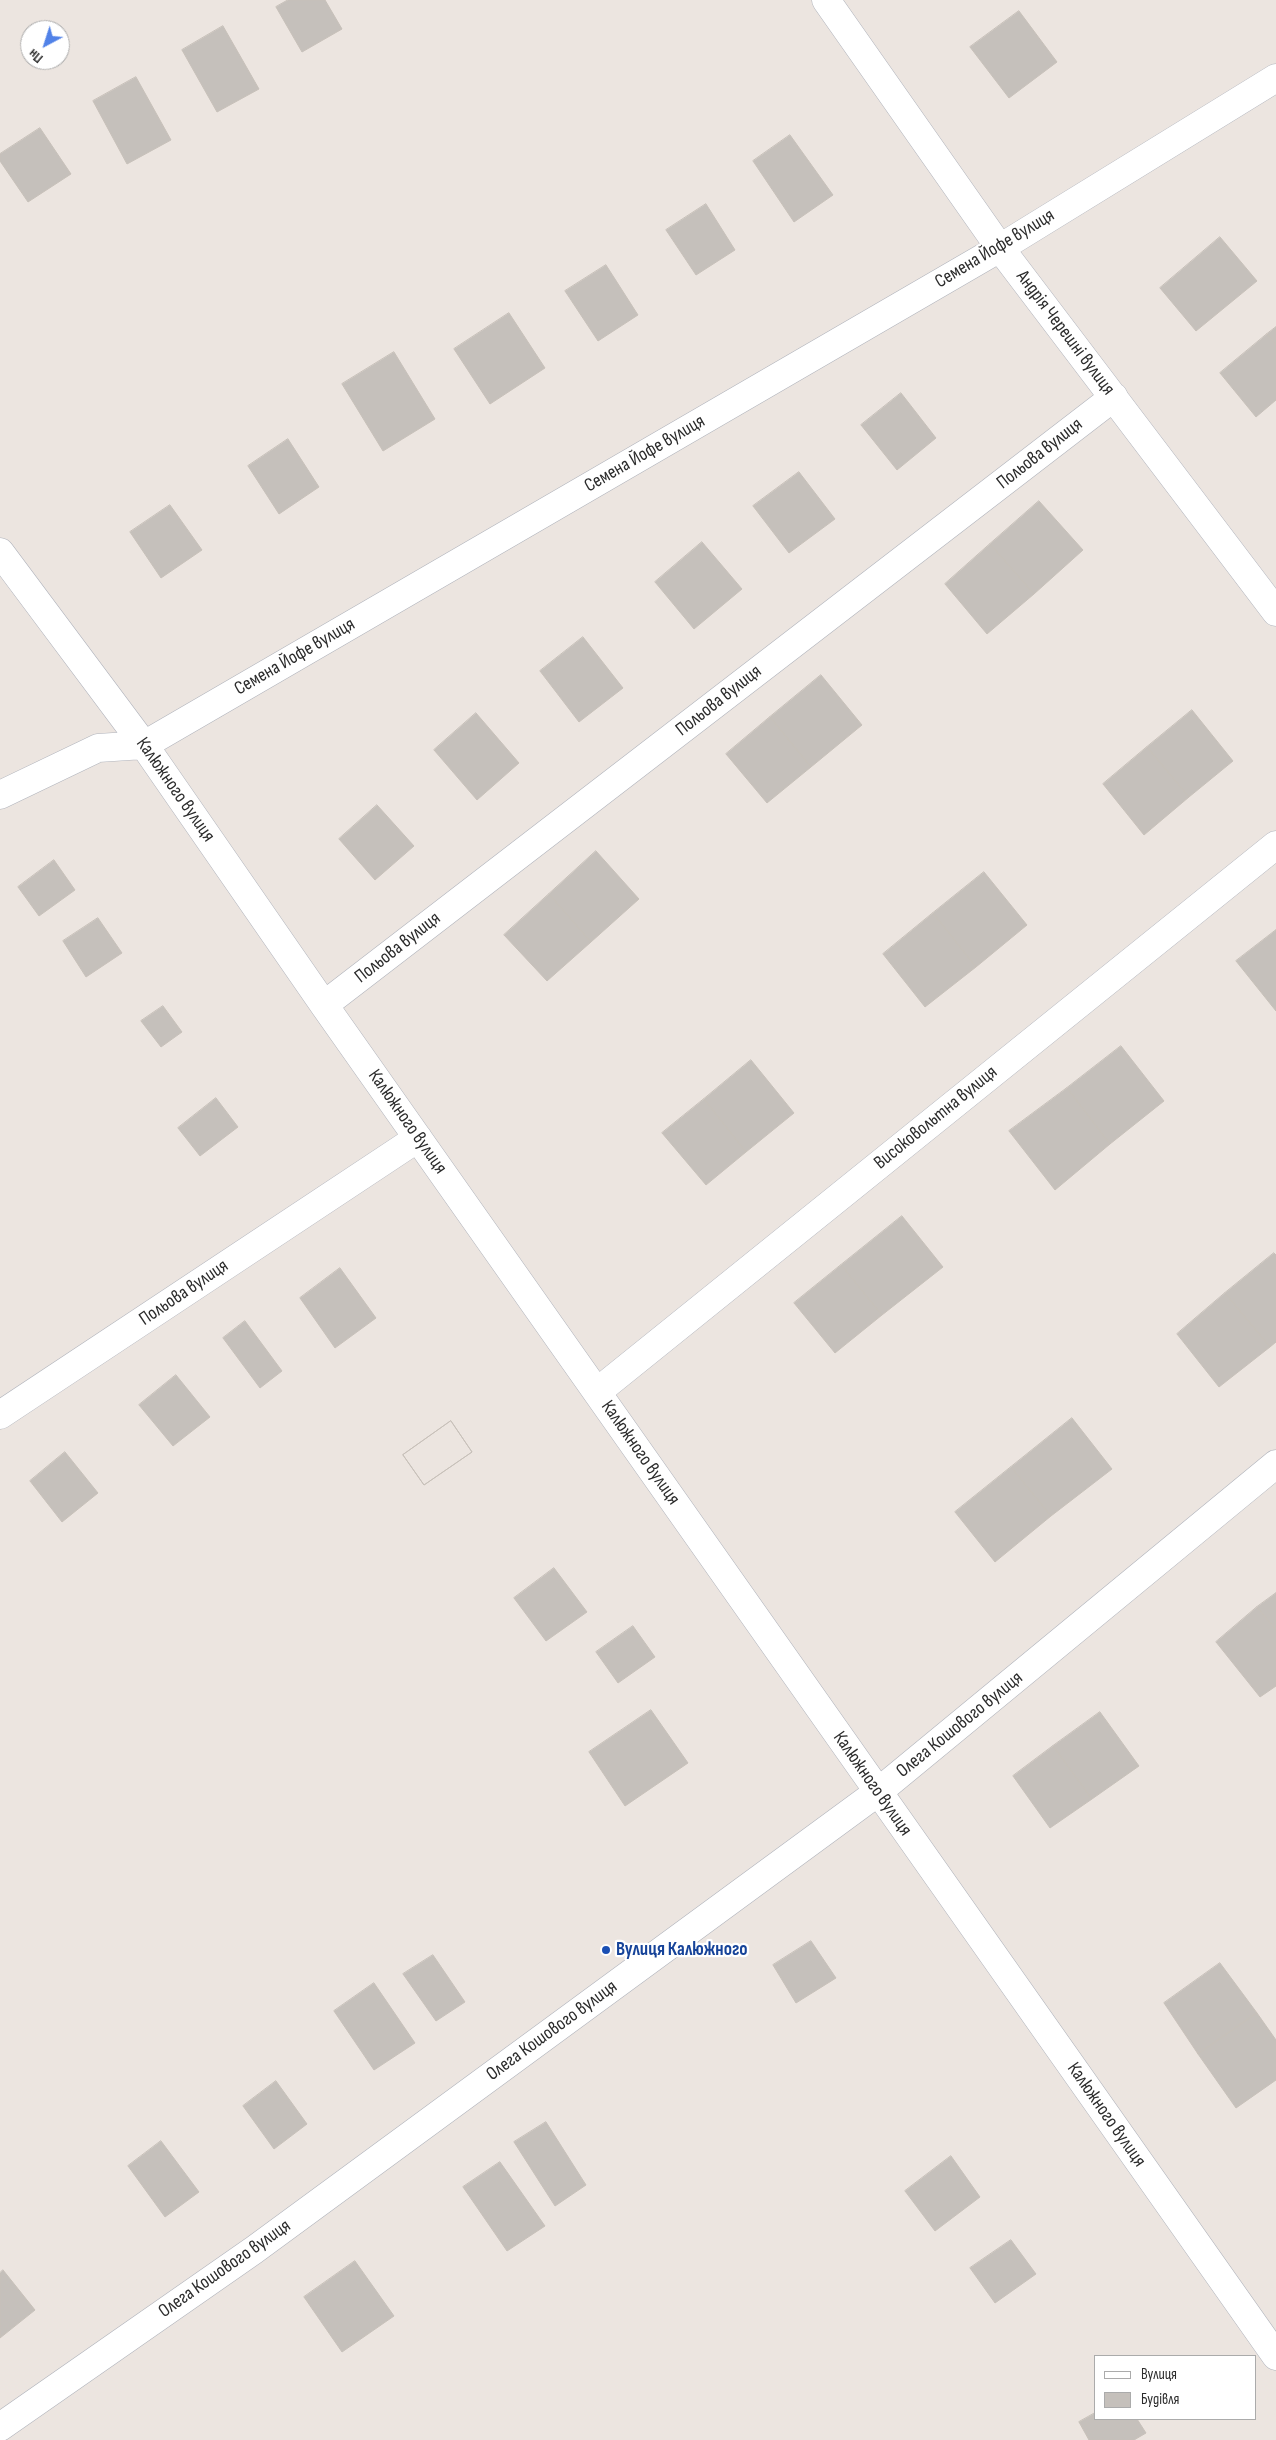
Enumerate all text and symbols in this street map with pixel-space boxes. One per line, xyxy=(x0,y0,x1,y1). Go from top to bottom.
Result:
north arrow xyxy=(20,20,70,70)
text: Пн xyxy=(25,45,46,67)
street label: Семена Йофе вулиця xyxy=(931,204,1059,294)
street label: Андрія Черешні вулиця xyxy=(1011,266,1119,400)
street label: Семена Йофе вулиця xyxy=(581,410,709,498)
street label: Польова вулиця xyxy=(993,413,1087,495)
street label: Семена Йофе вулиця xyxy=(231,613,359,701)
street label: Польова вулиця xyxy=(672,660,766,742)
street label: Калюжного вулиця xyxy=(131,733,219,847)
street label: Польова вулиця xyxy=(351,907,445,989)
street label: Високовольтна вулиця xyxy=(870,1061,1002,1175)
street label: Калюжного вулиця xyxy=(363,1065,451,1179)
street label: Польова вулиця xyxy=(135,1255,233,1331)
street label: Калюжного вулиця xyxy=(596,1396,684,1510)
street label: Олега Кошового вулиця xyxy=(892,1667,1028,1783)
street label: Калюжного вулиця xyxy=(828,1727,916,1841)
place label: Вулиця Калюжного xyxy=(616,1939,748,1961)
marker: Вулиця Калюжного xyxy=(600,1944,612,1956)
street label: Олега Кошового вулиця xyxy=(482,1976,622,2086)
street label: Калюжного вулиця xyxy=(1062,2058,1150,2172)
street label: Олега Кошового вулиця xyxy=(155,2215,295,2323)
legend xyxy=(1094,2355,1256,2420)
text: Вулиця xyxy=(1141,2365,1177,2384)
text: Будівля xyxy=(1141,2390,1179,2409)

